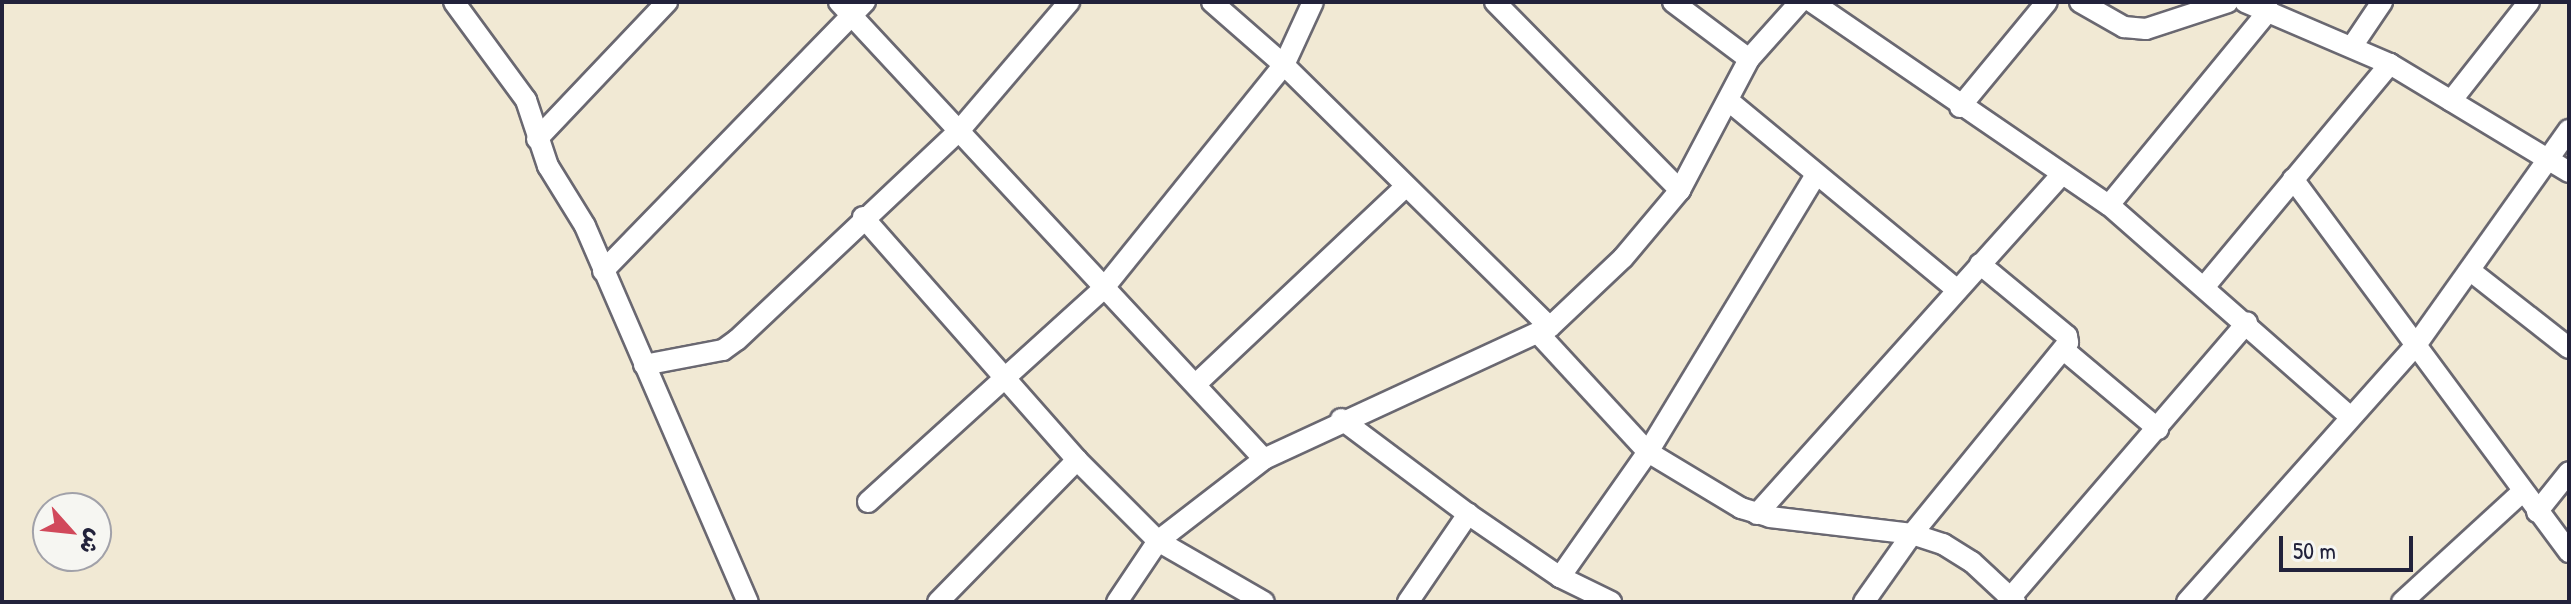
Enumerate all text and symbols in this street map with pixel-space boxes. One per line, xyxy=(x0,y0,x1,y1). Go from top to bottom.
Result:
north arrow xyxy=(32,492,112,572)
scale bar xyxy=(2283,520,2417,570)
text: ش xyxy=(73,524,110,560)
text: 50 m xyxy=(2293,534,2336,566)

